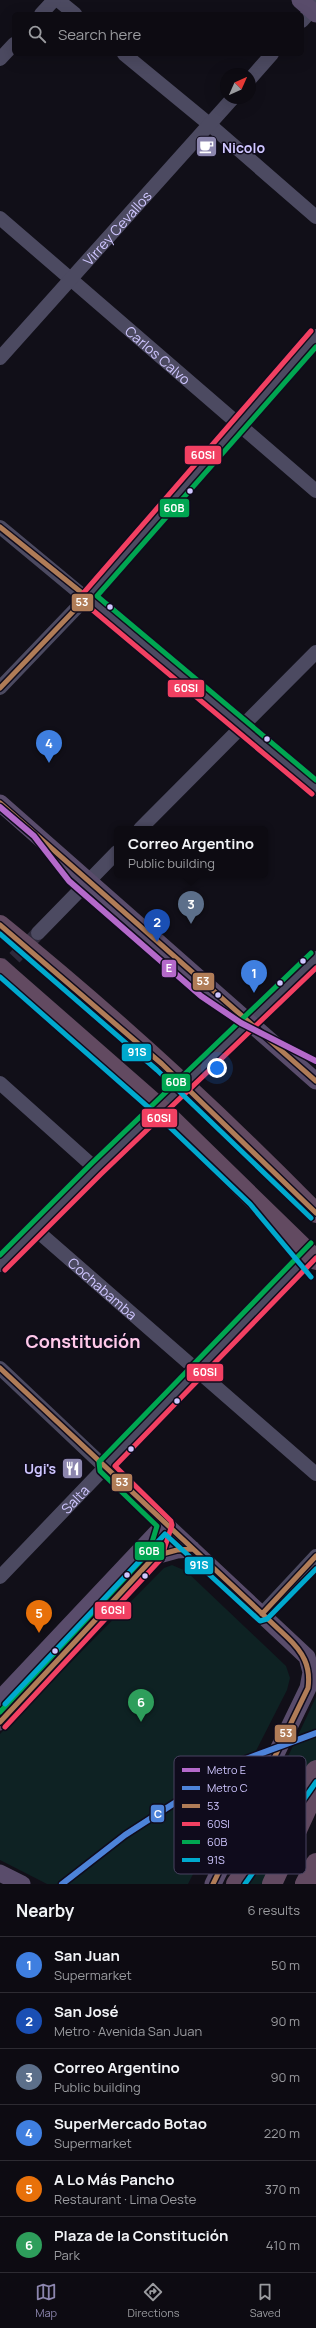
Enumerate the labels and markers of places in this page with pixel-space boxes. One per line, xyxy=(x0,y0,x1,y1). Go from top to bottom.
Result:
cafe icon: Nicolo xyxy=(193,134,219,160)
place label: Nicolo xyxy=(222,138,265,157)
unlabelled marker xyxy=(185,486,195,496)
unlabelled marker xyxy=(105,602,115,612)
pin: 4 xyxy=(36,730,62,763)
unlabelled marker xyxy=(262,734,272,744)
pin: 3 xyxy=(178,891,204,924)
pin: 2 xyxy=(144,909,170,942)
unlabelled marker xyxy=(298,956,308,966)
pin: 1 xyxy=(241,960,267,993)
unlabelled marker xyxy=(275,978,285,988)
unlabelled marker xyxy=(213,990,223,1000)
unlabelled marker xyxy=(172,1396,182,1406)
unlabelled marker xyxy=(126,1444,136,1454)
restaurant icon: Ugi's xyxy=(59,1455,85,1481)
place label: Ugi's xyxy=(24,1459,56,1478)
unlabelled marker xyxy=(122,1570,132,1580)
unlabelled marker xyxy=(140,1571,150,1581)
pin: 5 xyxy=(26,1600,52,1633)
unlabelled marker xyxy=(50,1646,60,1656)
pin: 6 xyxy=(128,1689,154,1722)

